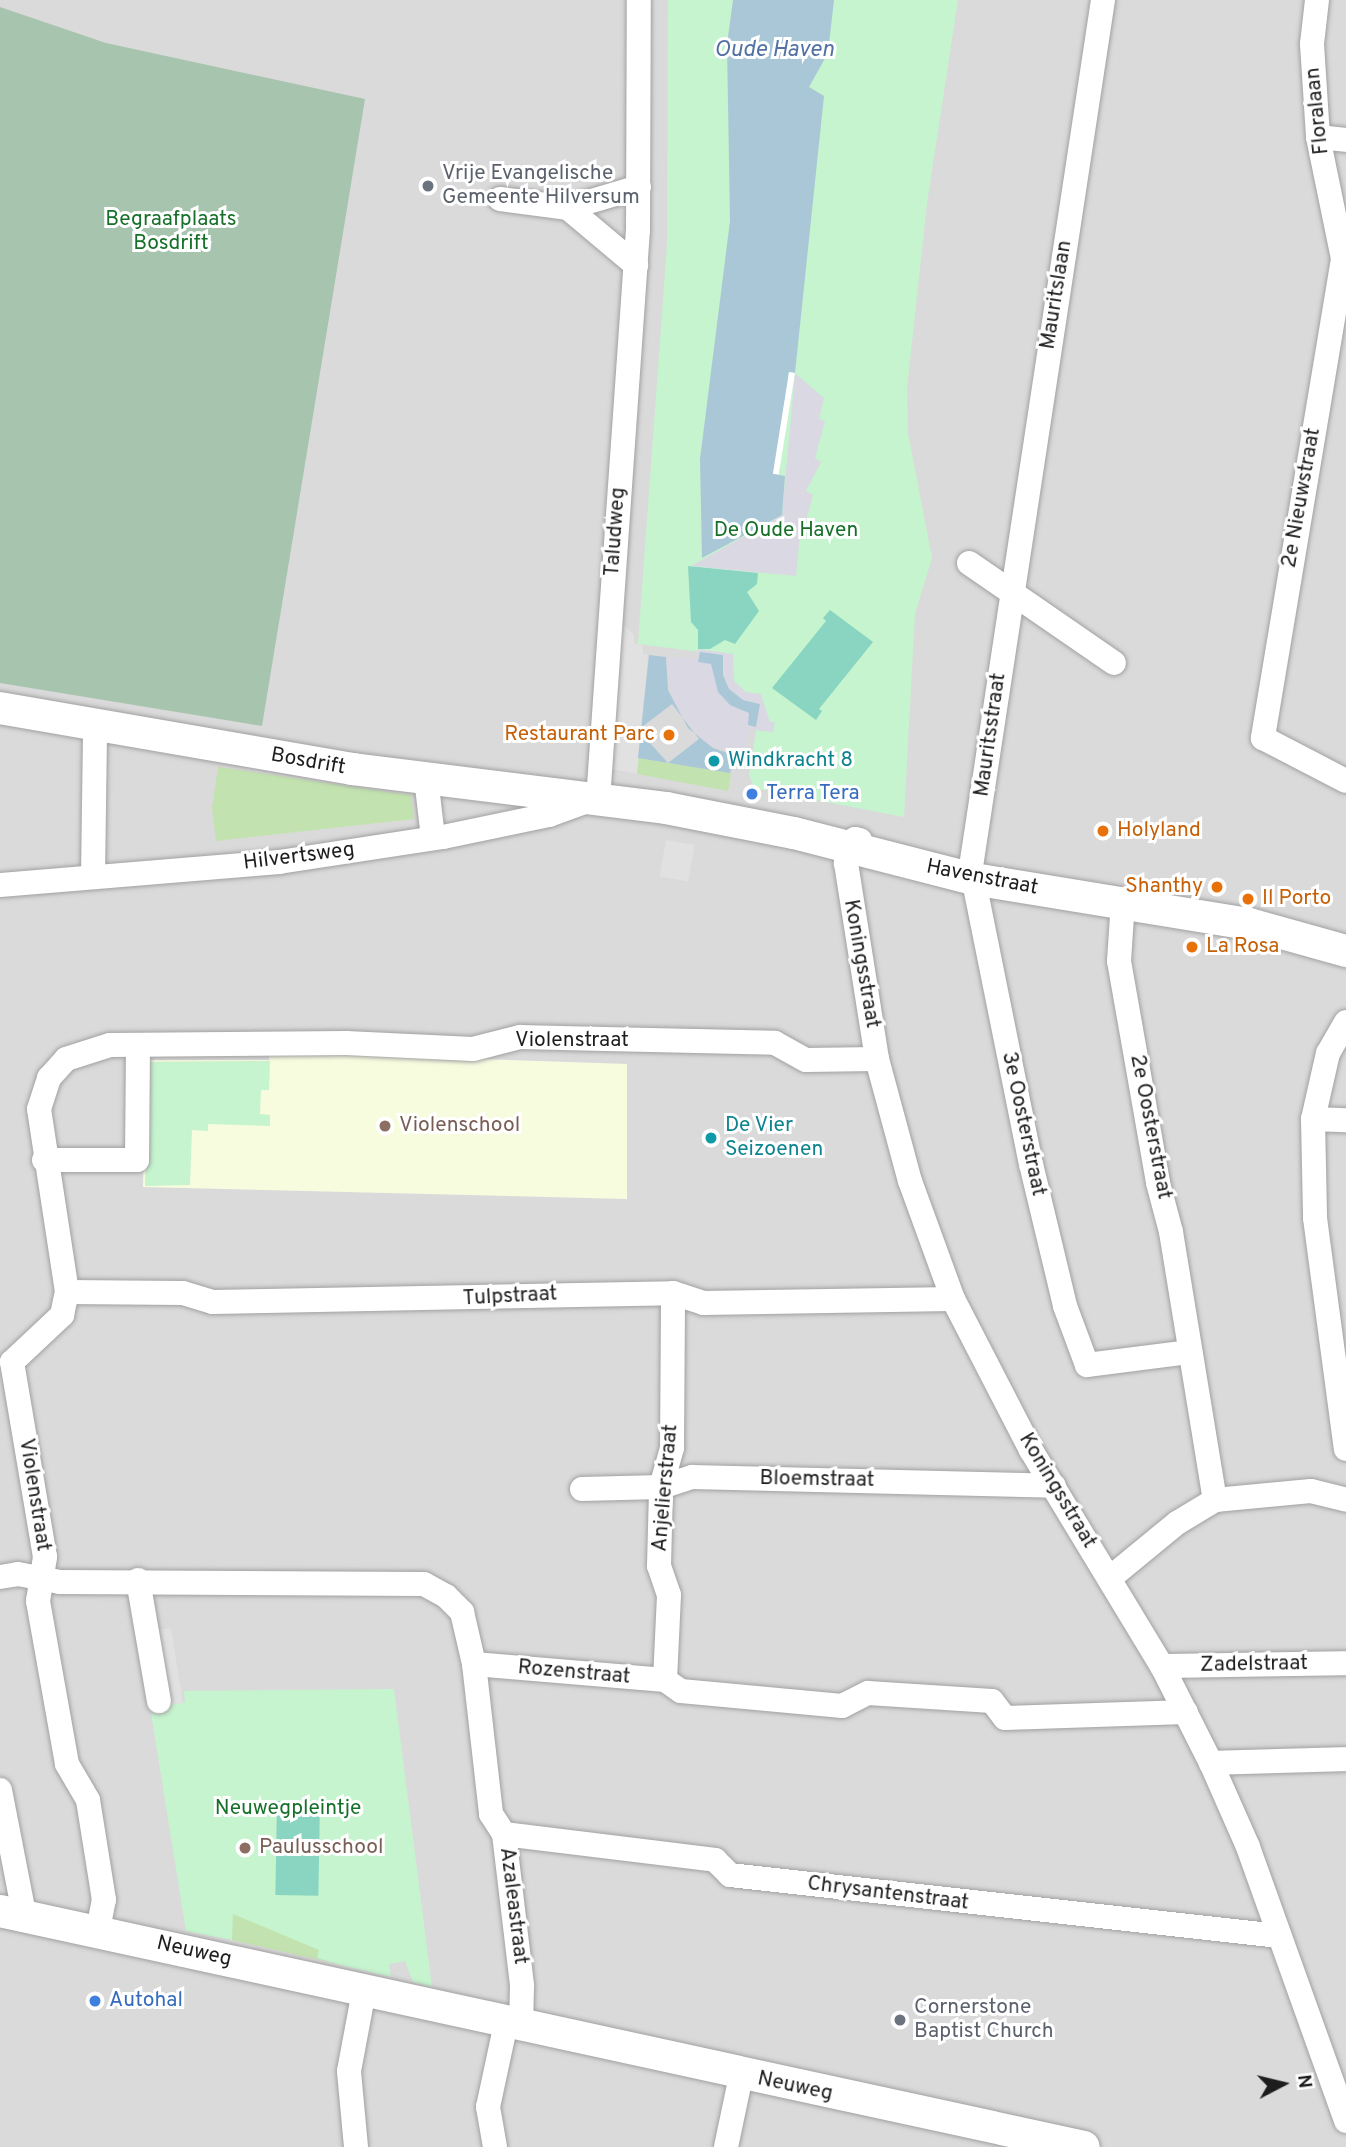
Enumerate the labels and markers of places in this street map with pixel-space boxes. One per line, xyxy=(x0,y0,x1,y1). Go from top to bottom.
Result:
place label: Vrije Evangelische Gemeente Hilversum xyxy=(442,161,640,211)
marker: Vrije Evangelische Gemeente Hilversum xyxy=(420,178,436,194)
place label: Restaurant Parc xyxy=(504,722,655,748)
marker: Restaurant Parc xyxy=(661,727,677,743)
place label: Windkracht 8 xyxy=(728,748,853,774)
marker: Windkracht 8 xyxy=(706,753,722,769)
place label: Terra Tera xyxy=(766,781,860,807)
marker: Terra Tera xyxy=(744,786,760,802)
place label: Holyland xyxy=(1117,818,1201,844)
marker: Holyland xyxy=(1095,823,1111,839)
place label: Shanthy xyxy=(1125,874,1203,900)
marker: Shanthy xyxy=(1209,879,1225,895)
place label: Il Porto xyxy=(1262,886,1331,912)
marker: Il Porto xyxy=(1240,891,1256,907)
place label: La Rosa xyxy=(1206,934,1279,960)
marker: La Rosa xyxy=(1184,939,1200,955)
place label: Violenschool xyxy=(399,1113,520,1139)
place label: De Vier Seizoenen xyxy=(725,1113,823,1163)
marker: Violenschool xyxy=(377,1118,393,1134)
marker: De Vier Seizoenen xyxy=(703,1130,719,1146)
place label: Paulusschool xyxy=(259,1835,383,1861)
marker: Paulusschool xyxy=(237,1840,253,1856)
place label: Autohal xyxy=(109,1988,183,2014)
marker: Autohal xyxy=(87,1993,103,2009)
place label: Cornerstone Baptist Church xyxy=(914,1995,1054,2045)
marker: Cornerstone Baptist Church xyxy=(892,2012,908,2028)

